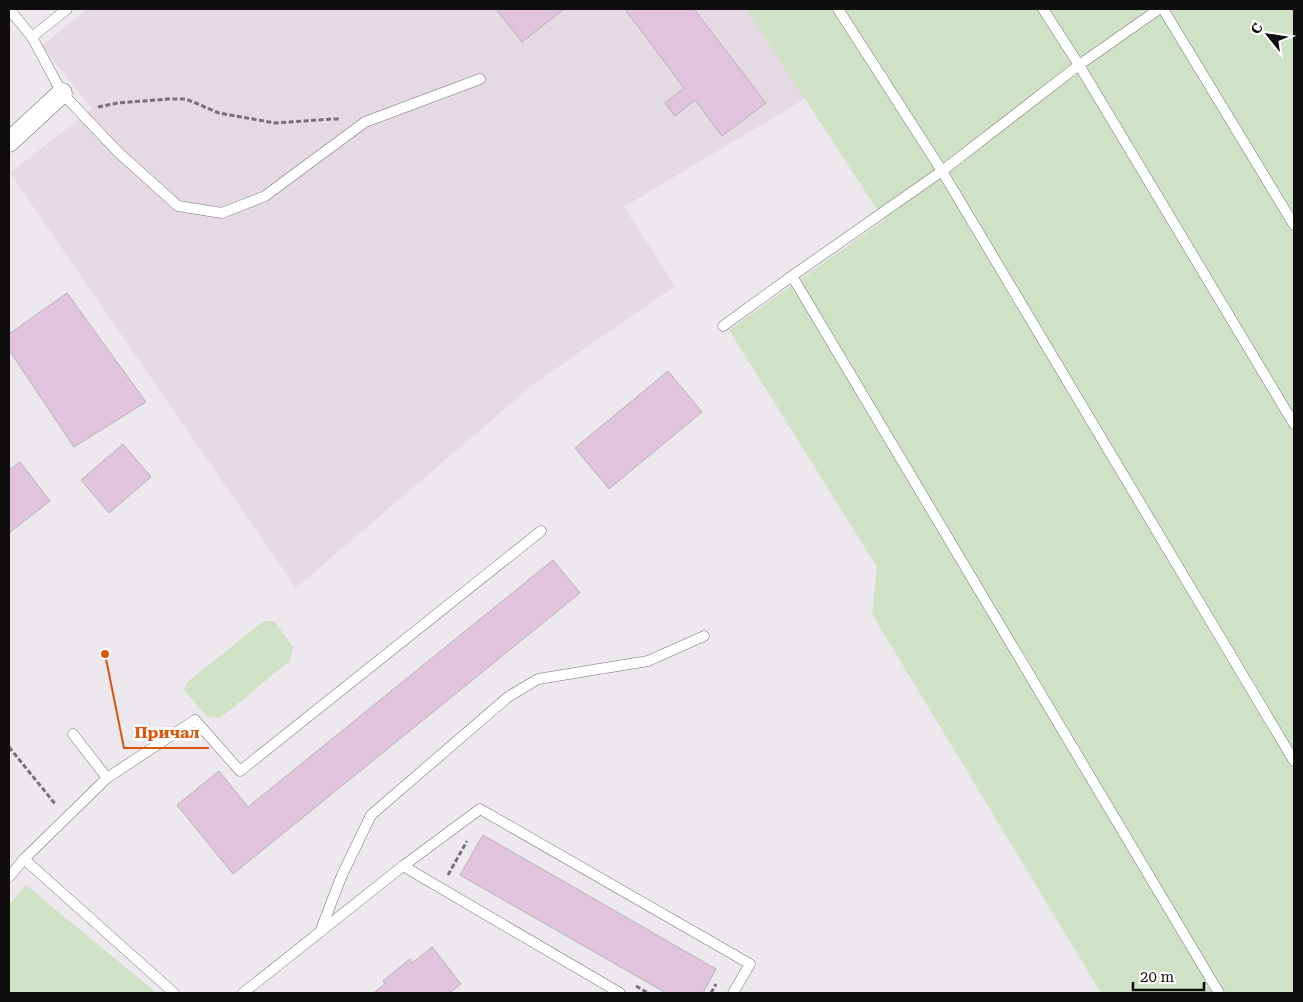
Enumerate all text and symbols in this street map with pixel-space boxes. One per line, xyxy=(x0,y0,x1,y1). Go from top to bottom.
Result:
north arrow xyxy=(1243,10,1293,60)
text: С xyxy=(1247,20,1266,37)
callout: Причал xyxy=(124,717,209,748)
text: Причал xyxy=(135,723,200,742)
scale bar xyxy=(1133,960,1204,992)
text: 20 m xyxy=(1140,968,1175,986)

